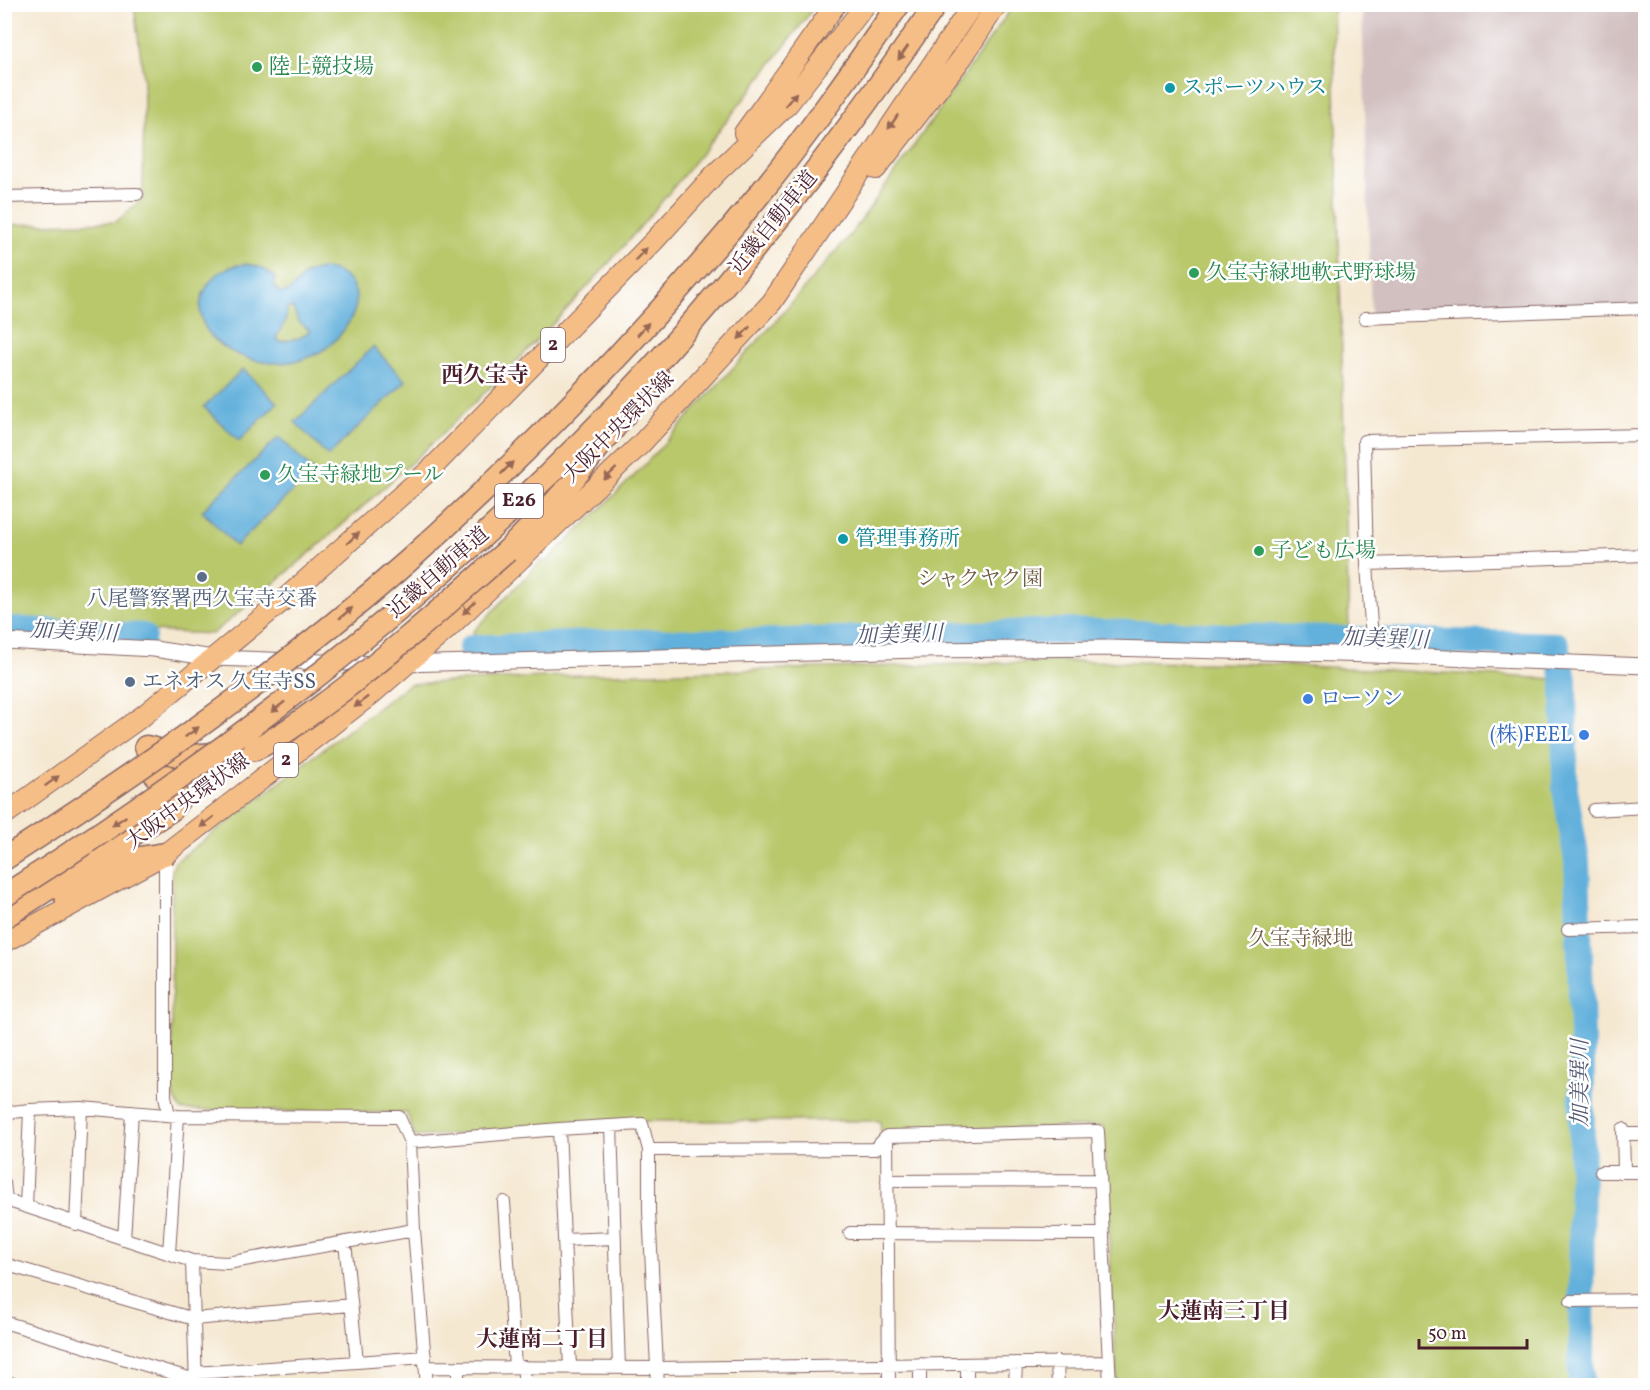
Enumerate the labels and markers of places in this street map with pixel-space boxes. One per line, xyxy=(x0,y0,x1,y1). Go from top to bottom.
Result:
place label: 陸上競技場 xyxy=(269,53,374,82)
marker: 陸上競技場 xyxy=(250,60,264,74)
place label: スポーツハウス xyxy=(1182,74,1327,103)
marker: スポーツハウス xyxy=(1163,81,1177,95)
place label: 久宝寺緑地軟式野球場 xyxy=(1206,259,1416,288)
marker: 久宝寺緑地軟式野球場 xyxy=(1187,266,1201,280)
place label: 久宝寺緑地プール xyxy=(277,461,444,490)
marker: 久宝寺緑地プール xyxy=(258,468,272,482)
place label: 管理事務所 xyxy=(855,525,960,554)
marker: 管理事務所 xyxy=(836,532,850,546)
place label: 子ども広場 xyxy=(1271,537,1376,566)
marker: 子ども広場 xyxy=(1252,544,1266,558)
marker: 八尾警察署西久宝寺交番 xyxy=(195,570,209,584)
place label: 八尾警察署西久宝寺交番 xyxy=(87,585,318,614)
place label: エネオス 久宝寺SS xyxy=(142,668,316,697)
marker: エネオス 久宝寺SS xyxy=(123,675,137,689)
place label: ローソン xyxy=(1320,685,1403,714)
marker: ローソン xyxy=(1301,692,1315,706)
place label: (株)FEEL xyxy=(1490,721,1572,750)
marker: (株)FEEL xyxy=(1577,728,1591,742)

